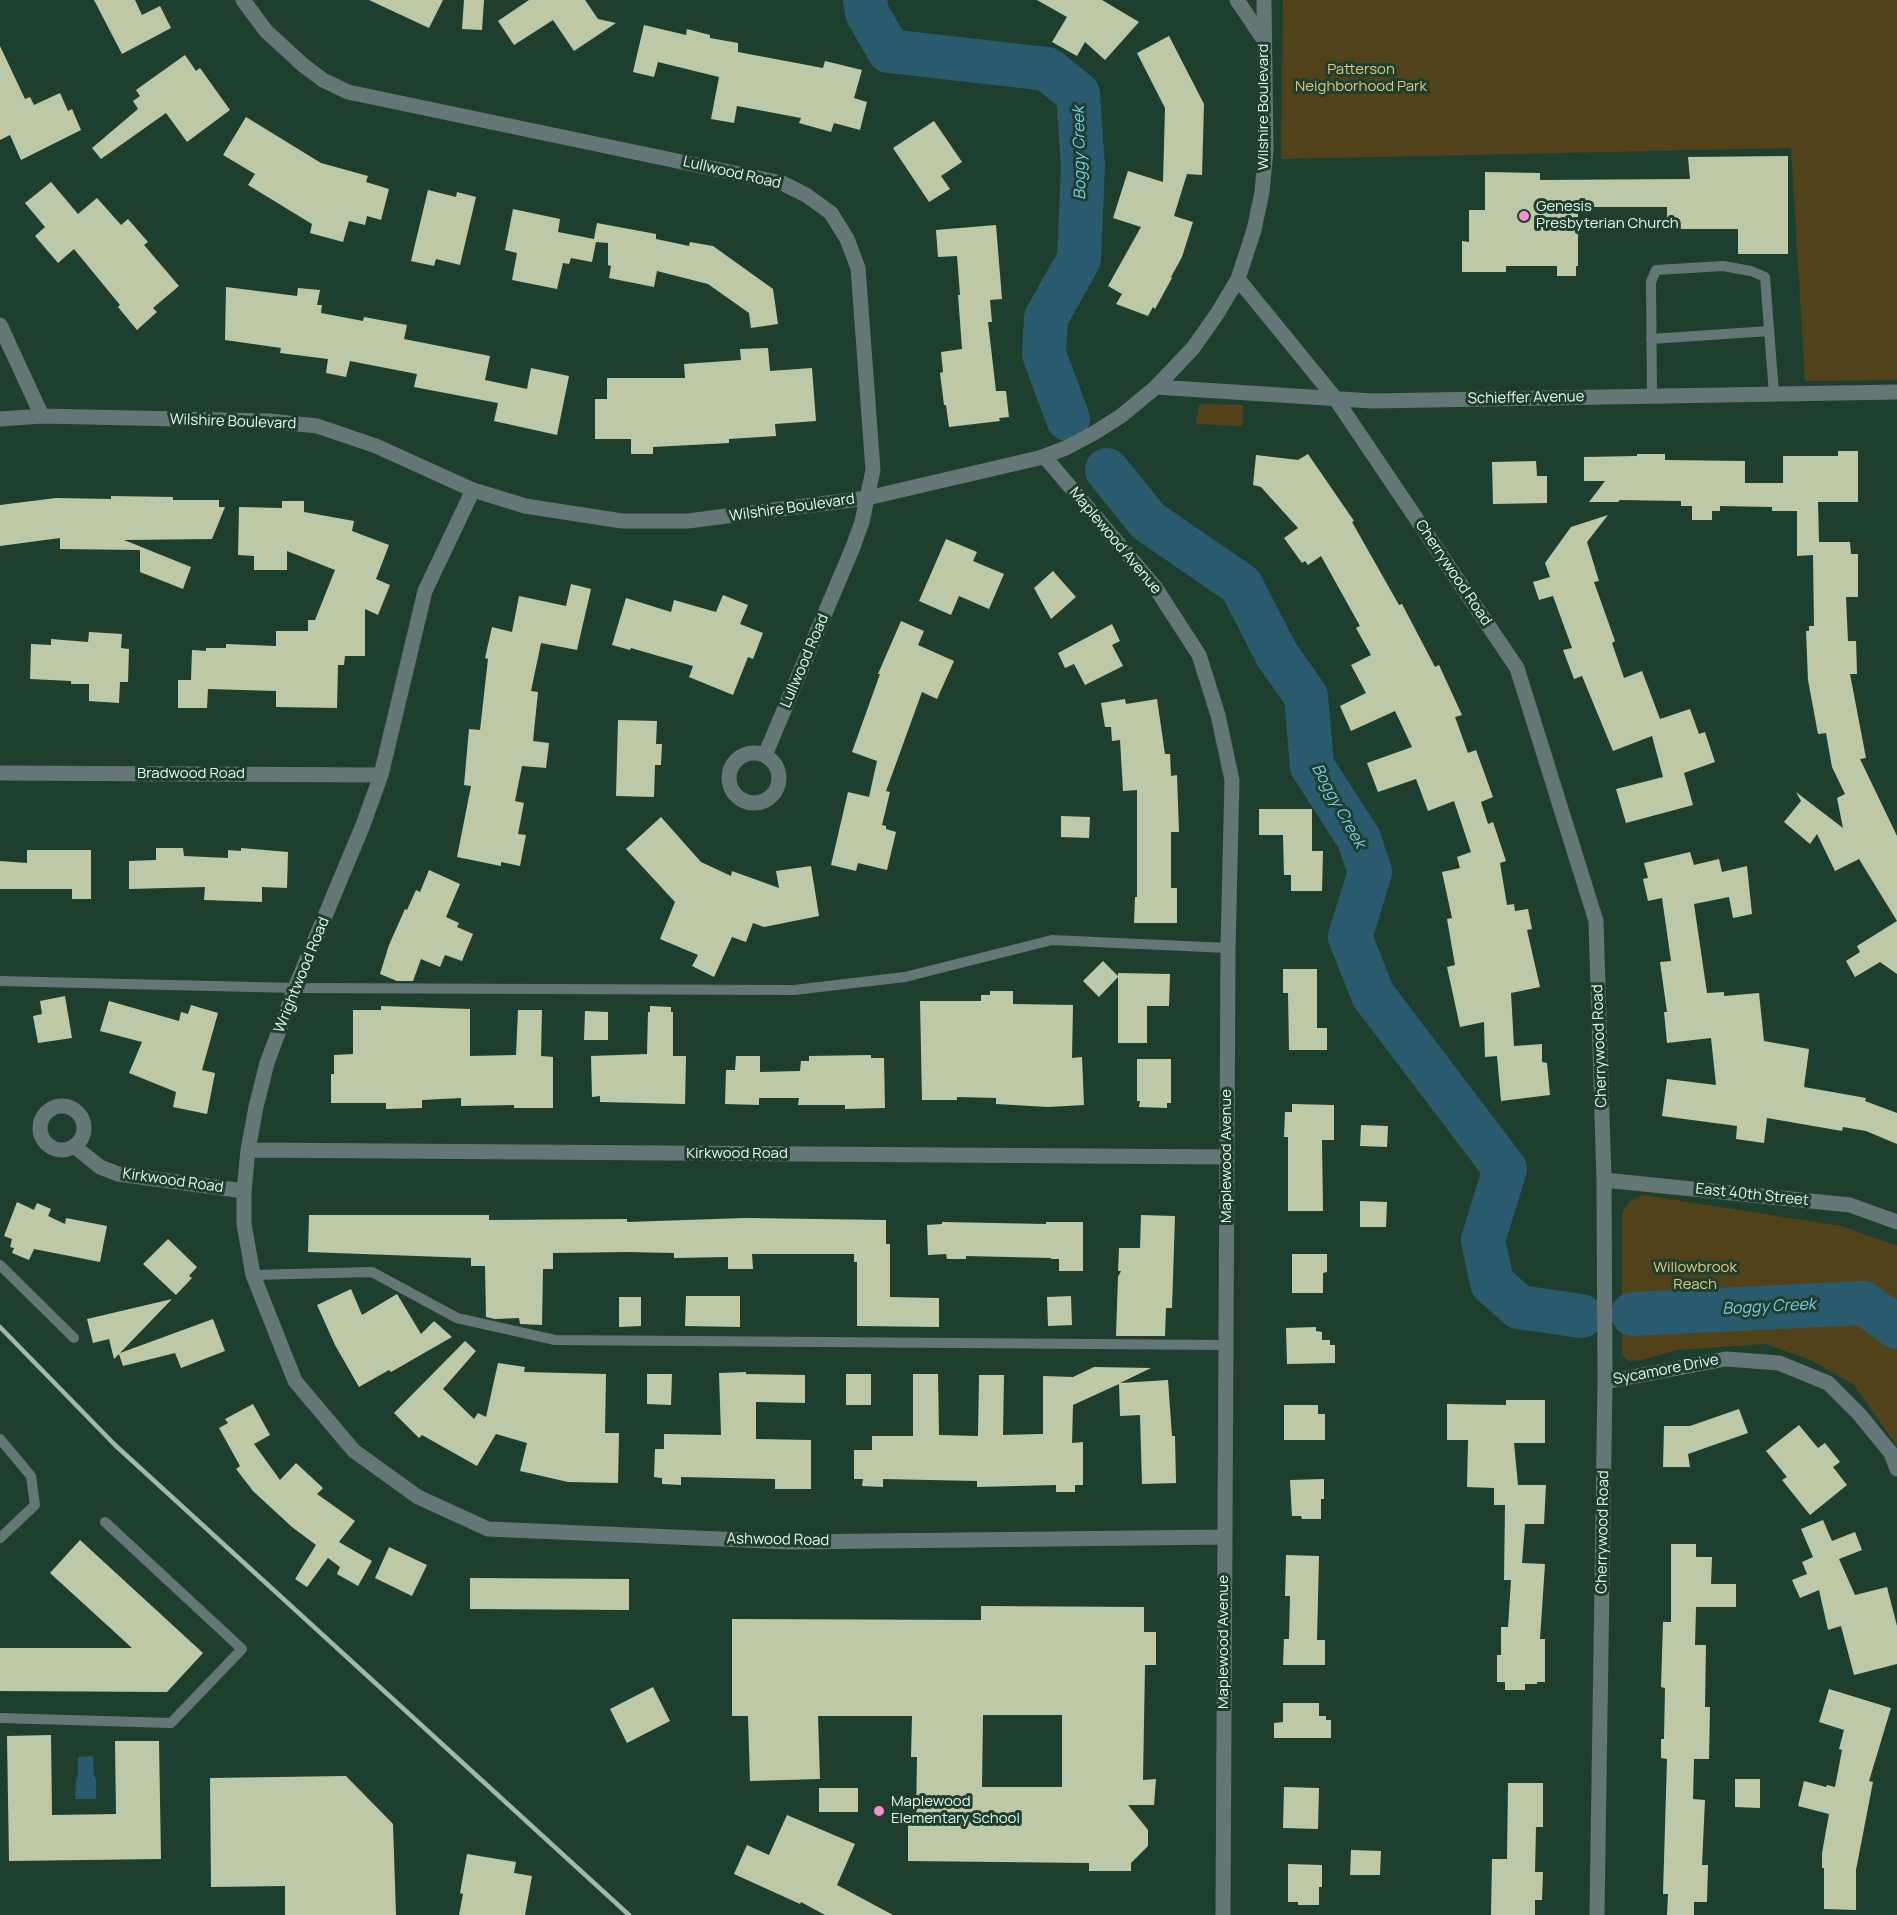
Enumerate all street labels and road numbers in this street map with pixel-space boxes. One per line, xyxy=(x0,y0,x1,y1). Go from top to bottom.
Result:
street label: Wilshire Boulevard xyxy=(1255,44,1273,170)
street label: Lullwood Road xyxy=(681,153,783,193)
street label: Schieffer Avenue xyxy=(1467,388,1585,408)
street label: Wilshire Boulevard xyxy=(169,411,297,433)
street label: Maplewood Avenue xyxy=(1065,484,1165,598)
street label: Wilshire Boulevard xyxy=(728,490,856,526)
street label: Cherrywood Road xyxy=(1411,517,1495,629)
street label: Lullwood Road xyxy=(777,611,833,711)
street label: Bradwood Road xyxy=(137,765,245,783)
street label: Wrightwood Road xyxy=(271,915,333,1035)
street label: Cherrywood Road xyxy=(1589,984,1611,1108)
street label: Maplewood Avenue xyxy=(1218,1089,1236,1223)
street label: Kirkwood Road xyxy=(686,1145,788,1163)
street label: Kirkwood Road xyxy=(121,1165,225,1197)
street label: East 40th Street xyxy=(1695,1180,1809,1210)
street label: Sycamore Drive xyxy=(1612,1351,1720,1389)
street label: Cherrywood Road xyxy=(1593,1470,1613,1594)
street label: Ashwood Road xyxy=(727,1530,829,1550)
street label: Maplewood Avenue xyxy=(1215,1575,1233,1709)

